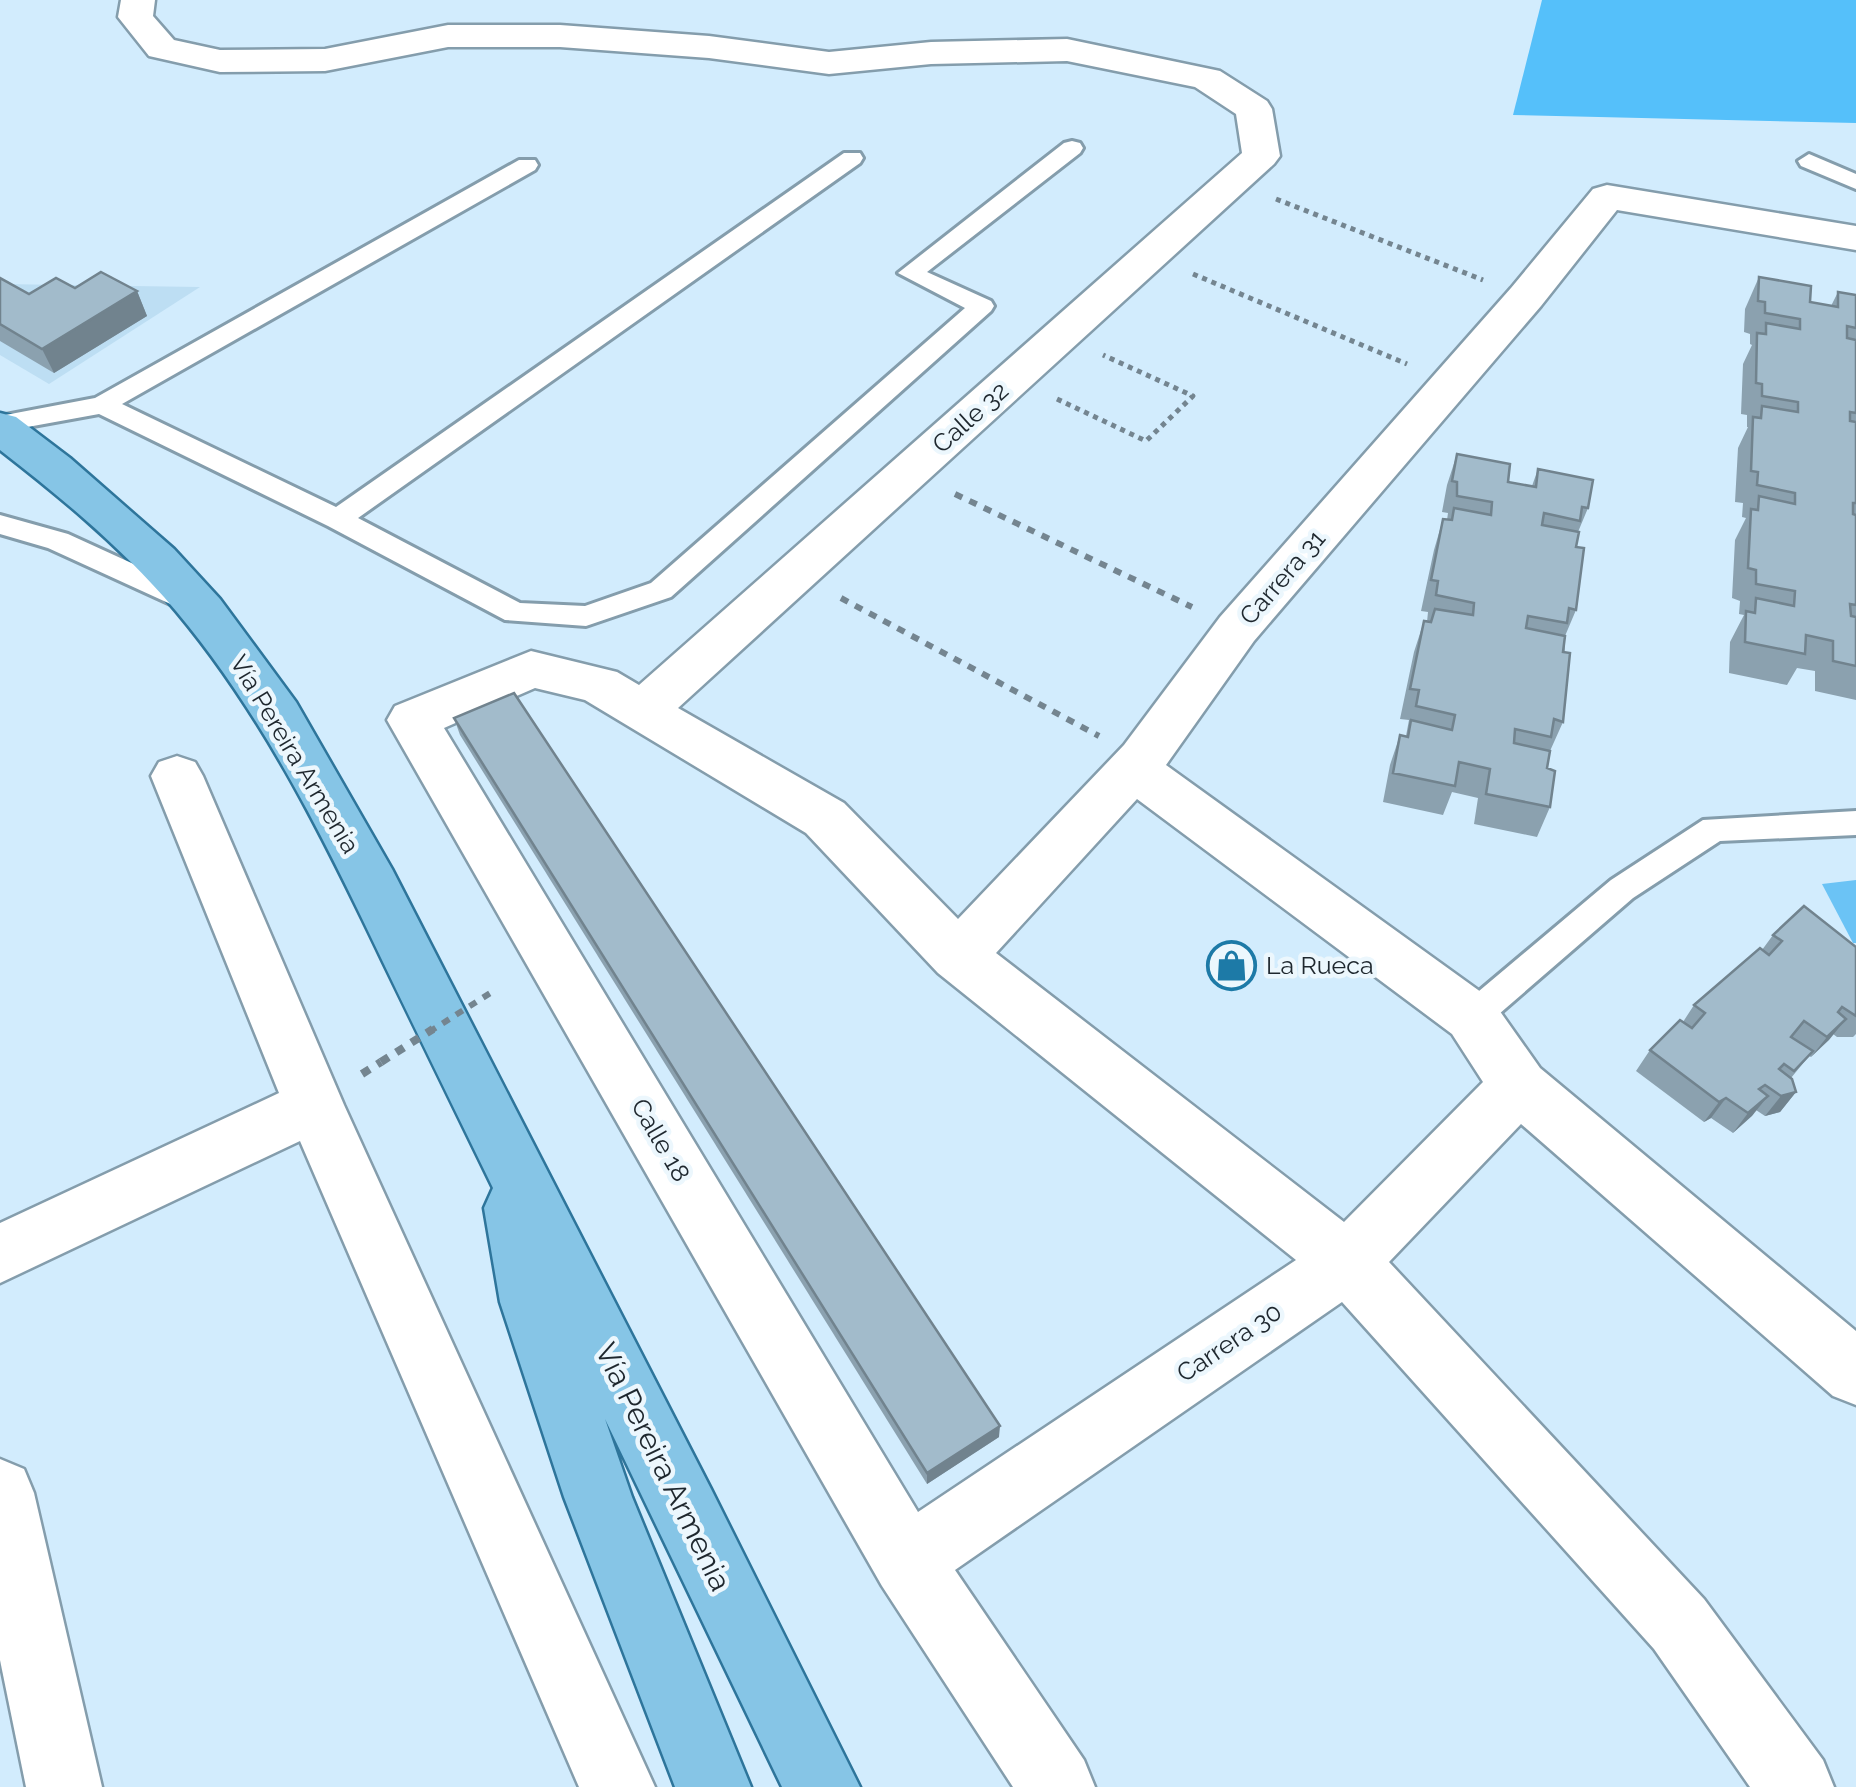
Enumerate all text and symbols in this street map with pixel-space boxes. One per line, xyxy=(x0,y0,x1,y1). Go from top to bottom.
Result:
street label: Calle 32 xyxy=(926,375,1014,459)
street label: Carrera 31 xyxy=(1233,523,1331,630)
street label: Vía Pereira Armenia xyxy=(224,649,366,859)
shop icon: La Rueca xyxy=(1205,939,1257,991)
place label: La Rueca xyxy=(1266,950,1374,980)
street label: Calle 18 xyxy=(625,1093,697,1187)
street label: Carrera 30 xyxy=(1171,1296,1287,1388)
street label: Vía Pereira Armenia xyxy=(588,1337,739,1596)

